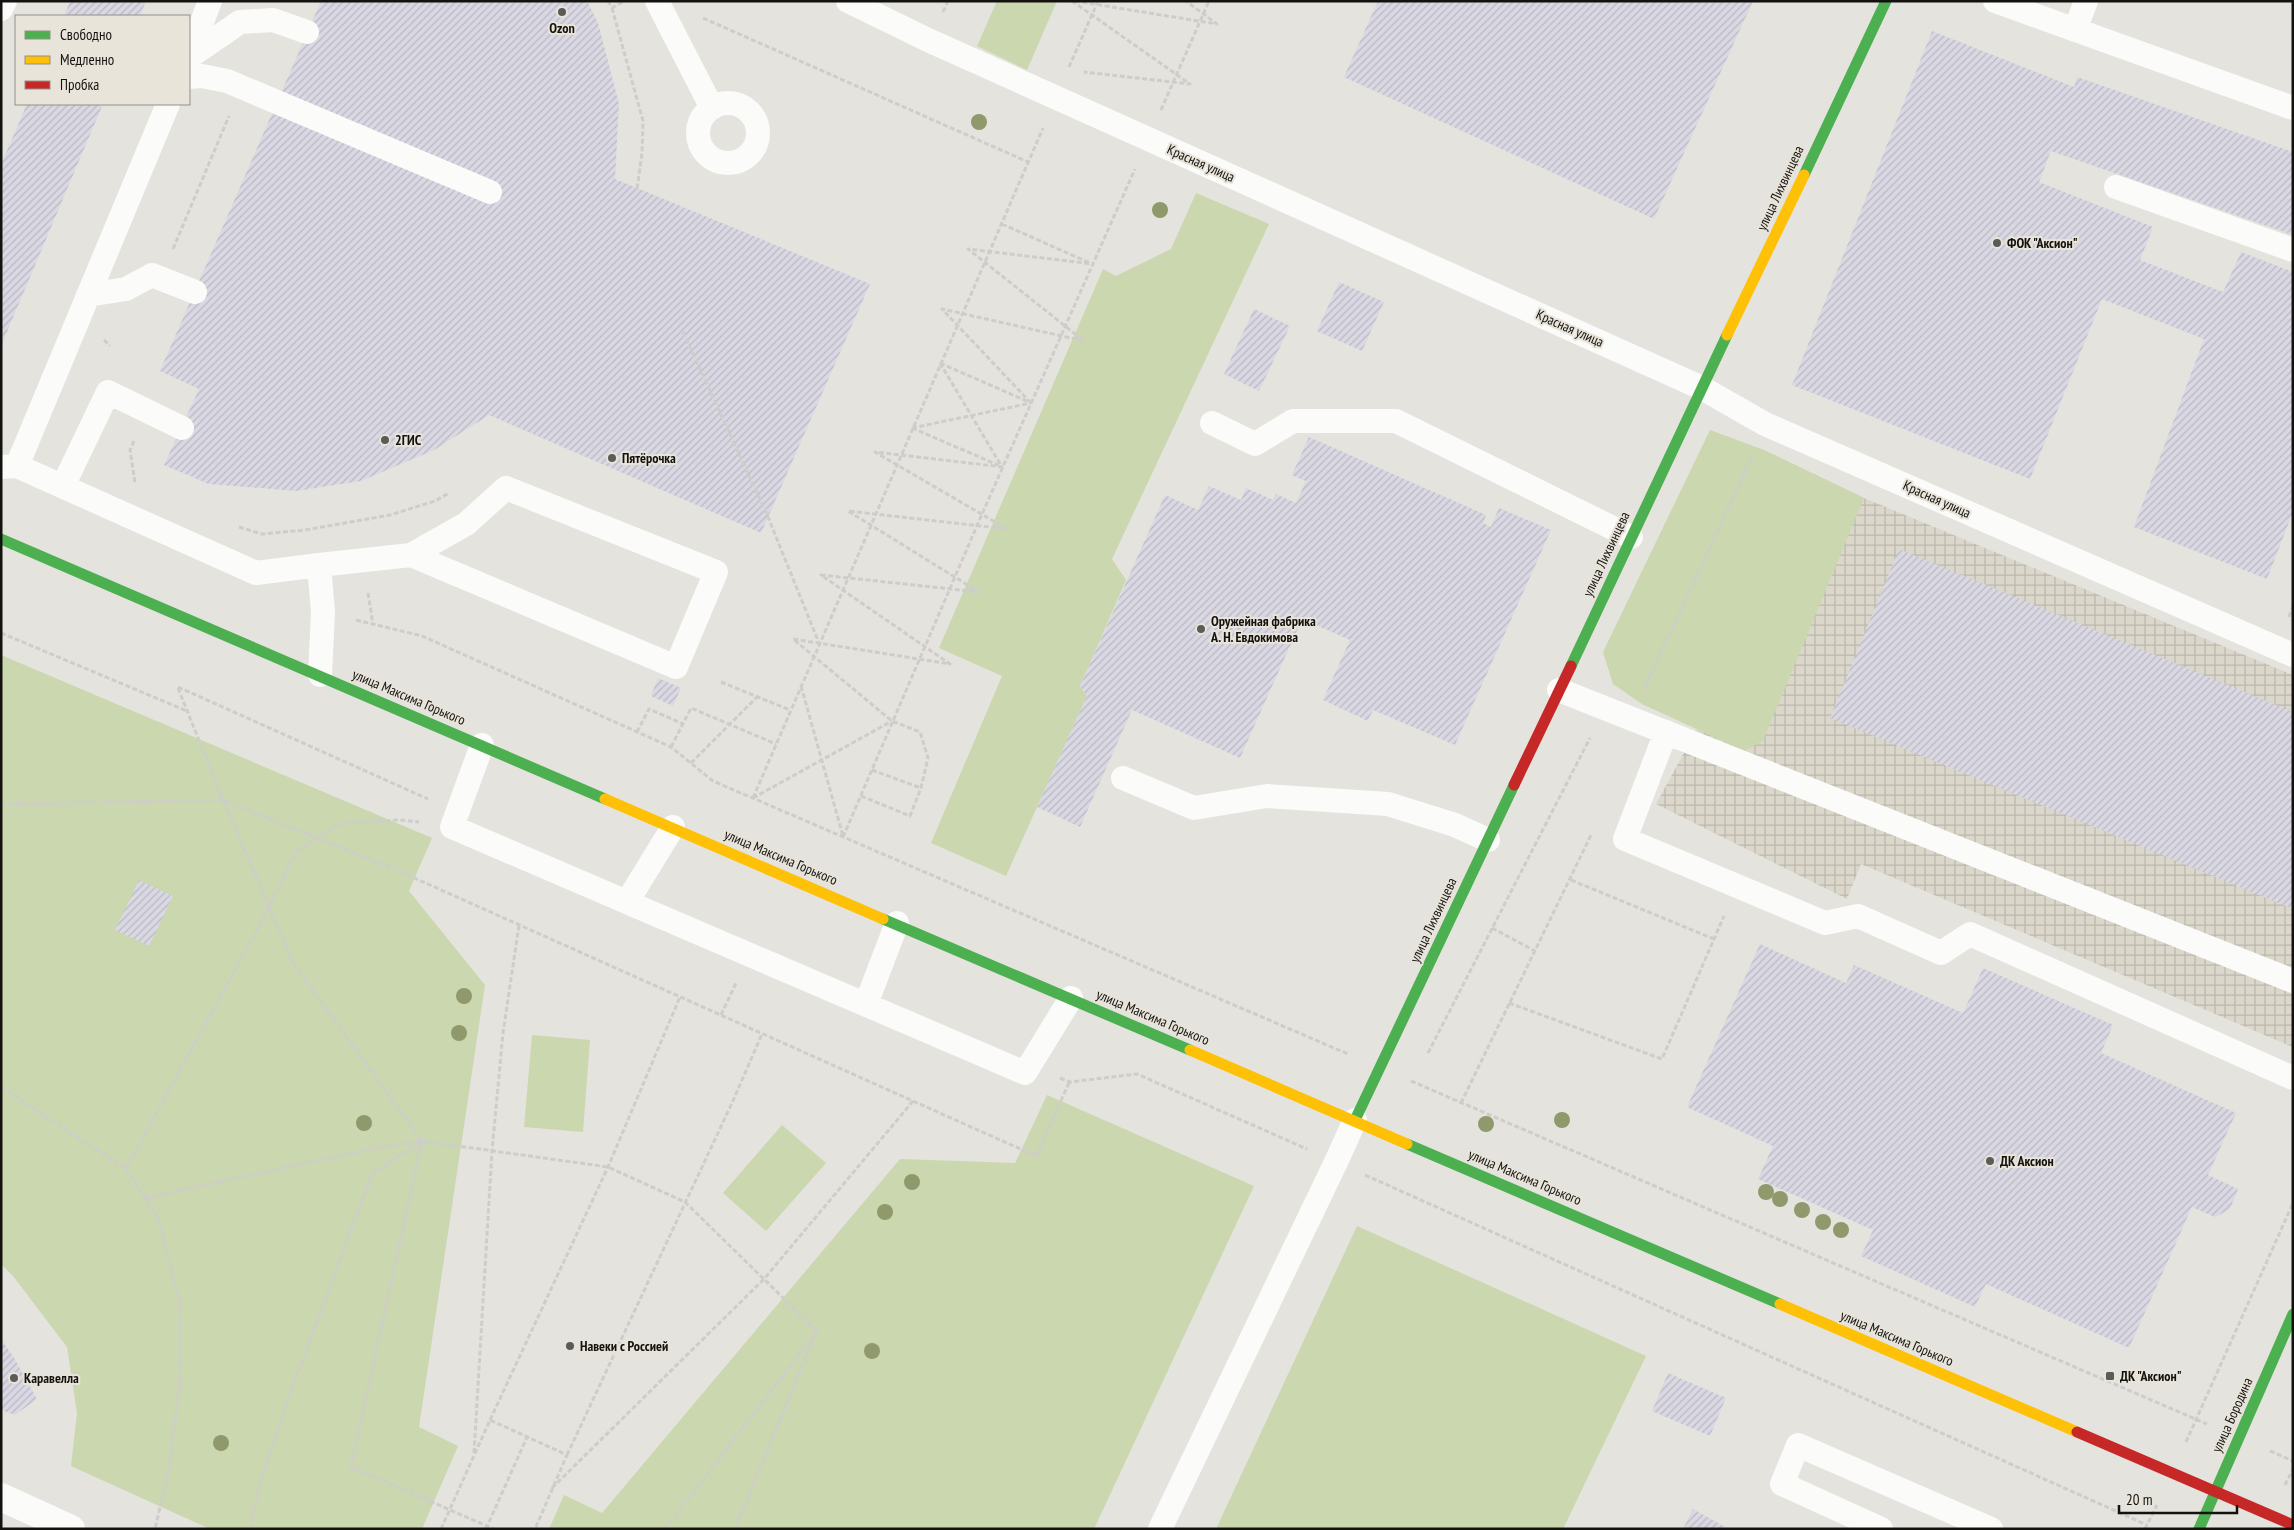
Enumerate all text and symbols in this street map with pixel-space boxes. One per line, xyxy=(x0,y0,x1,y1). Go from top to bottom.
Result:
marker: Ozon xyxy=(556,6,568,18)
legend xyxy=(15,15,190,105)
place label: Ozon xyxy=(549,19,575,37)
text: Свободно xyxy=(60,25,112,44)
text: Медленно xyxy=(60,50,114,69)
text: Пробка xyxy=(60,75,99,94)
street label: Красная улица xyxy=(1164,140,1238,186)
street label: улица Лихвинцева xyxy=(1752,143,1808,233)
place label: ФОК "Аксион" xyxy=(2007,234,2078,252)
marker: ФОК "Аксион" xyxy=(1991,237,2003,249)
street label: Красная улица xyxy=(1533,305,1607,351)
place label: 2ГИС xyxy=(395,431,422,449)
marker: 2ГИС xyxy=(379,434,391,446)
place label: Пятёрочка xyxy=(622,449,676,467)
marker: Пятёрочка xyxy=(606,452,618,464)
street label: Красная улица xyxy=(1900,476,1974,522)
street label: улица Лихвинцева xyxy=(1578,509,1634,599)
place label: Оружейная фабрика А. Н. Евдокимова xyxy=(1210,612,1316,646)
marker: Оружейная фабрика А. Н. Евдокимова xyxy=(1195,623,1207,635)
street label: улица Максима Горького xyxy=(350,665,468,729)
street label: улица Максима Горького xyxy=(722,825,840,889)
street label: улица Лихвинцева xyxy=(1405,875,1461,965)
street label: улица Максима Горького xyxy=(1094,985,1212,1049)
street label: улица Максима Горького xyxy=(1466,1145,1584,1209)
place label: ДК Аксион xyxy=(2000,1152,2054,1170)
marker: ДК Аксион xyxy=(1984,1155,1996,1167)
street label: улица Максима Горького xyxy=(1838,1306,1956,1370)
place label: Навеки с Россией xyxy=(580,1337,668,1355)
marker: Навеки с Россией xyxy=(564,1340,576,1352)
place label: ДК "Аксион" xyxy=(2120,1367,2182,1385)
place label: Каравелла xyxy=(24,1369,79,1387)
marker: ДК "Аксион" xyxy=(2104,1370,2116,1382)
marker: Каравелла xyxy=(8,1372,20,1384)
street label: улица Бородина xyxy=(2207,1375,2257,1455)
scale bar xyxy=(2119,1482,2236,1514)
text: 20 m xyxy=(2126,1490,2152,1509)

